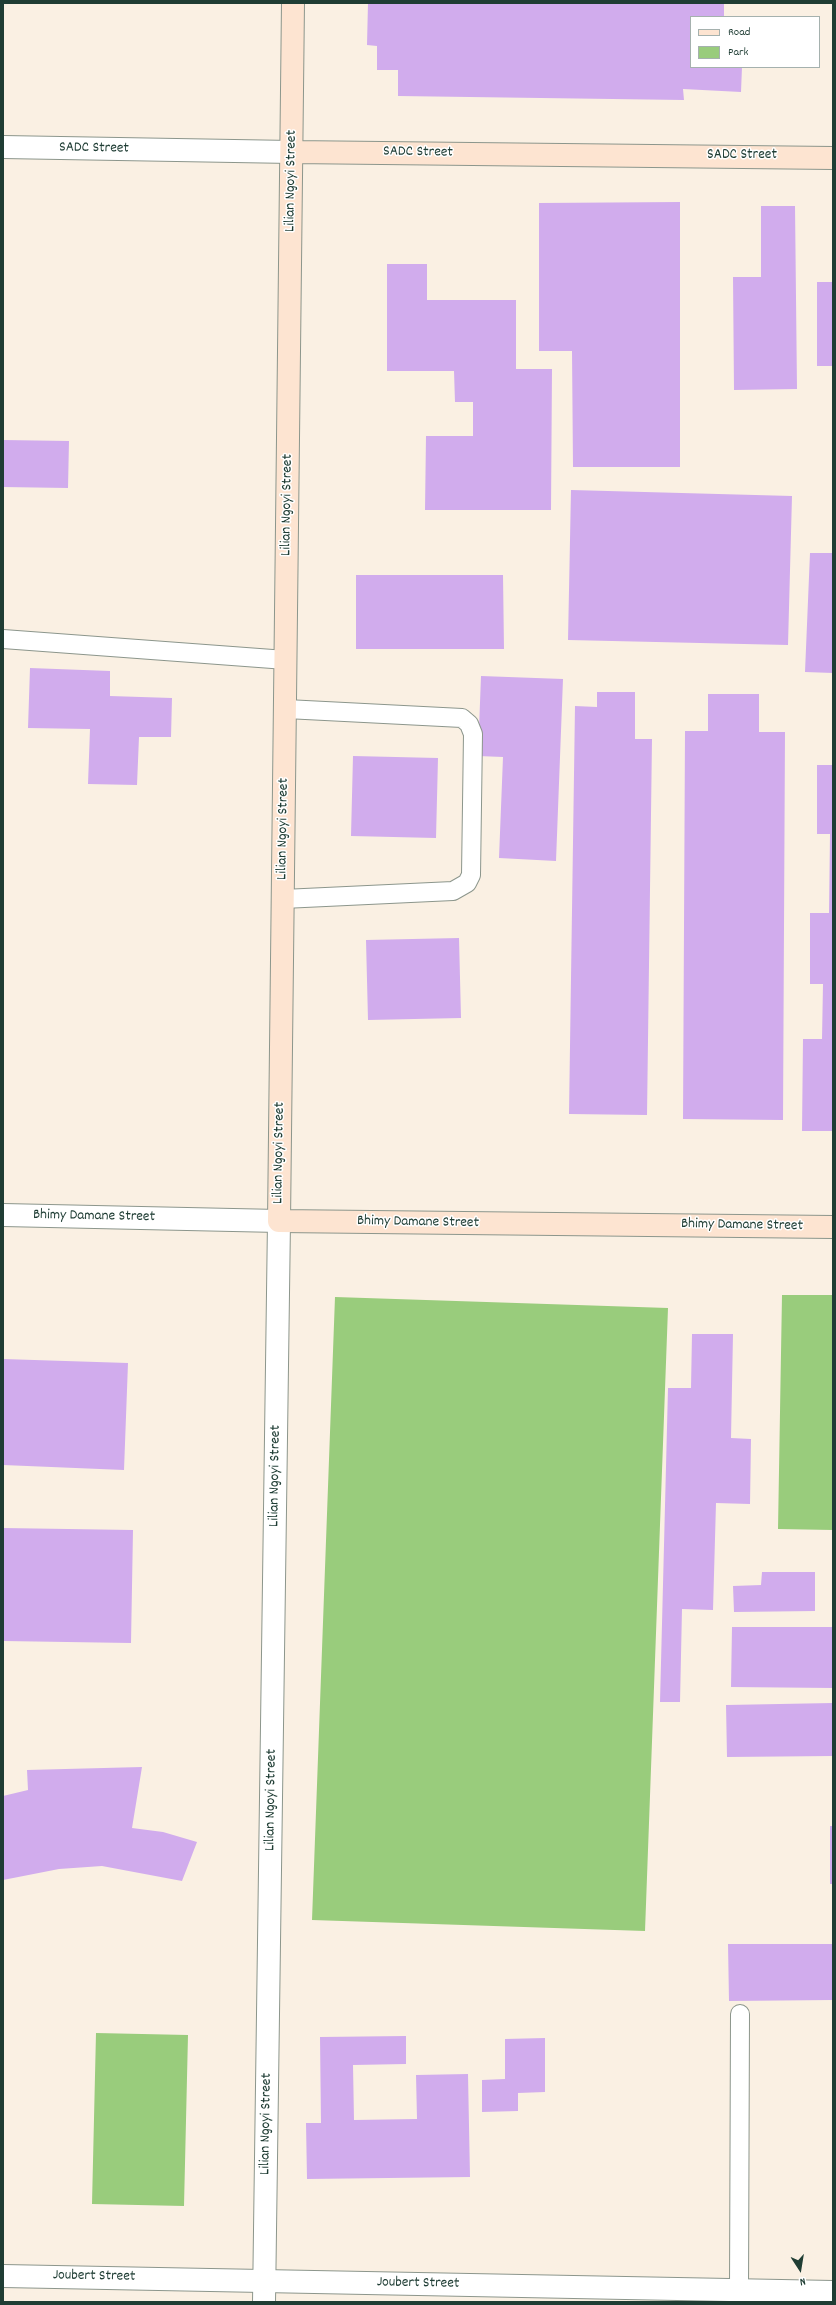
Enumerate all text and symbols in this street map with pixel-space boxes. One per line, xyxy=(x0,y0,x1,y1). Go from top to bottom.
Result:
legend xyxy=(690,16,820,68)
text: Road xyxy=(728,24,750,41)
text: Park xyxy=(728,44,748,61)
street label: Lilian Ngoyi Street xyxy=(282,130,302,232)
street label: SADC Street xyxy=(59,139,129,159)
street label: SADC Street xyxy=(383,143,453,163)
street label: SADC Street xyxy=(707,147,777,165)
street label: Lilian Ngoyi Street xyxy=(278,454,298,556)
street label: Lilian Ngoyi Street xyxy=(274,778,294,880)
street label: Lilian Ngoyi Street xyxy=(270,1102,290,1204)
street label: Bhimy Damane Street xyxy=(33,1207,155,1227)
street label: Bhimy Damane Street xyxy=(357,1213,479,1233)
street label: Bhimy Damane Street xyxy=(681,1216,803,1236)
street label: Lilian Ngoyi Street xyxy=(266,1425,286,1527)
street label: Lilian Ngoyi Street xyxy=(262,1749,282,1851)
street label: Lilian Ngoyi Street xyxy=(257,2073,277,2175)
north arrow xyxy=(780,2249,820,2289)
street label: Joubert Street xyxy=(53,2267,135,2287)
text: N xyxy=(798,2272,807,2289)
street label: Joubert Street xyxy=(377,2274,459,2294)

